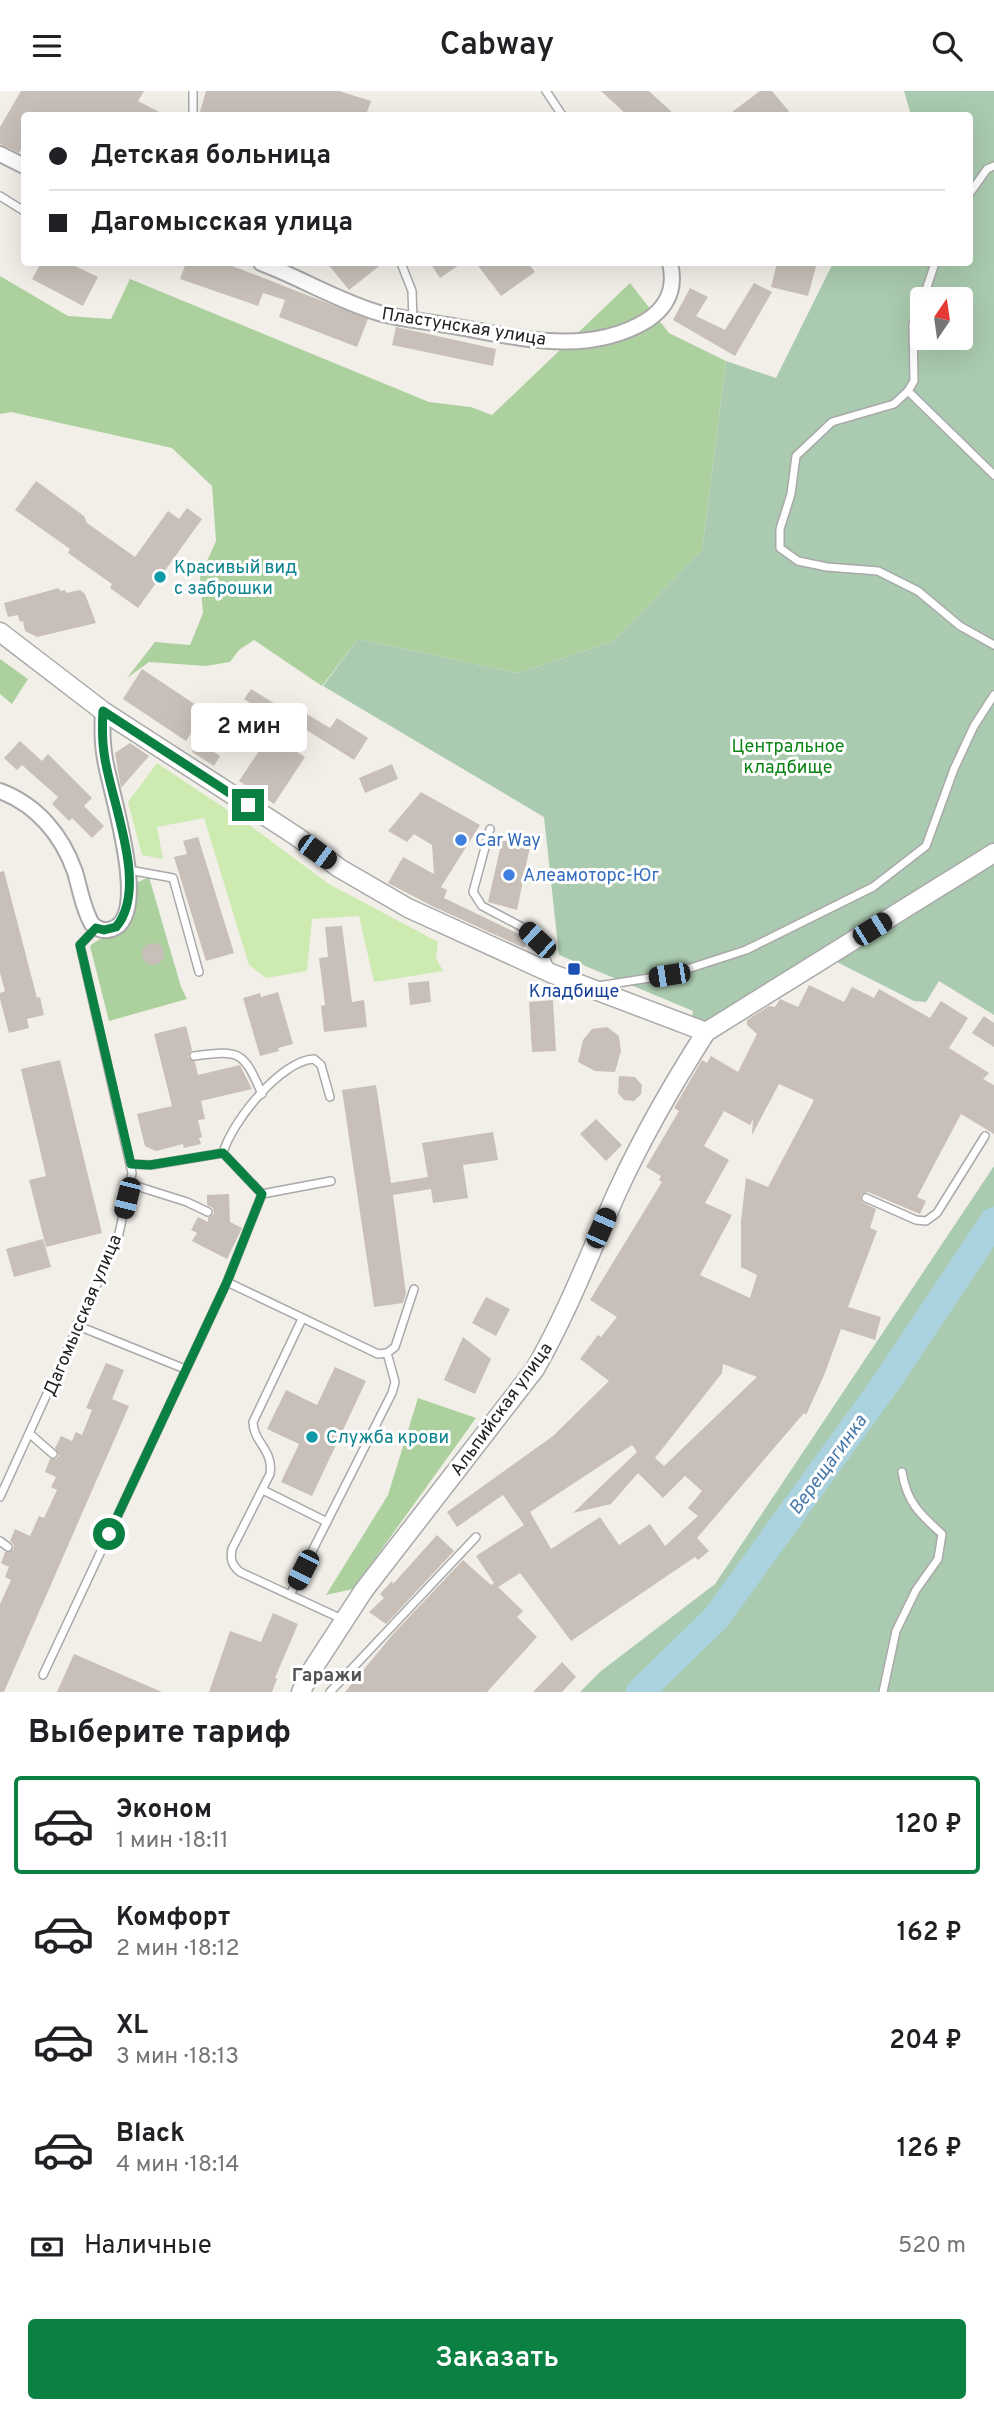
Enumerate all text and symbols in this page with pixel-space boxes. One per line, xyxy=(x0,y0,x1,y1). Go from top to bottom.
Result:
text: Cabway xyxy=(440,26,554,66)
icon: menu xyxy=(28,27,66,65)
icon: search xyxy=(928,27,966,65)
text: Детская больница xyxy=(91,140,331,173)
text: Дагомысская улица xyxy=(91,207,353,240)
north arrow xyxy=(910,287,973,350)
map controls xyxy=(910,287,973,350)
street label: Пластунская улица xyxy=(380,303,548,352)
place label: Красивый вид с заброшки xyxy=(174,557,297,601)
marker: Красивый вид с заброшки xyxy=(152,569,168,585)
callout: 2 мин xyxy=(190,703,306,753)
text: 2 мин xyxy=(217,713,281,742)
park label: Центральное кладбище xyxy=(731,736,845,780)
route end xyxy=(232,789,264,821)
place label: Car Way xyxy=(475,830,541,853)
car xyxy=(294,831,341,873)
marker: Car Way xyxy=(453,832,469,848)
place label: Алеамоторс-Юг xyxy=(523,865,660,888)
marker: Алеамоторс-Юг xyxy=(501,867,517,883)
car xyxy=(849,909,896,949)
car xyxy=(515,918,560,962)
marker: Кладбище xyxy=(566,961,582,977)
car xyxy=(647,961,692,989)
place label: Кладбище xyxy=(529,981,619,1004)
car xyxy=(112,1175,143,1221)
car xyxy=(583,1205,620,1251)
street label: Дагомысская улица xyxy=(39,1231,128,1400)
street label: Альпийская улица xyxy=(446,1339,558,1481)
water label: Верещагинка xyxy=(784,1410,873,1520)
place label: Служба крови xyxy=(326,1427,449,1450)
marker: Служба крови xyxy=(304,1429,320,1445)
route start xyxy=(93,1518,125,1550)
car xyxy=(285,1547,322,1593)
district label: Гаражи xyxy=(292,1664,362,1688)
text: Выберите тариф xyxy=(28,1714,291,1754)
icon: car xyxy=(32,1794,95,1857)
text: Эконом xyxy=(116,1794,212,1827)
text: 120 ₽ xyxy=(896,1809,962,1842)
text: 1 мин · 18:11 xyxy=(116,1827,229,1856)
icon: car xyxy=(32,1902,95,1965)
text: Комфорт xyxy=(116,1902,230,1935)
text: 162 ₽ xyxy=(897,1917,962,1950)
text: 2 мин · 18:12 xyxy=(116,1935,240,1964)
icon: car xyxy=(32,2010,95,2073)
text: XL xyxy=(116,2010,148,2043)
text: 204 ₽ xyxy=(889,2025,962,2058)
text: 3 мин · 18:13 xyxy=(116,2043,239,2072)
icon: car xyxy=(32,2118,95,2181)
text: Black xyxy=(116,2118,185,2151)
text: 126 ₽ xyxy=(897,2133,962,2166)
text: 4 мин · 18:14 xyxy=(116,2151,240,2180)
icon: cash xyxy=(28,2228,66,2266)
text: Наличные xyxy=(84,2230,212,2263)
text: 520 m xyxy=(898,2232,966,2261)
button: Заказать xyxy=(28,2319,966,2399)

